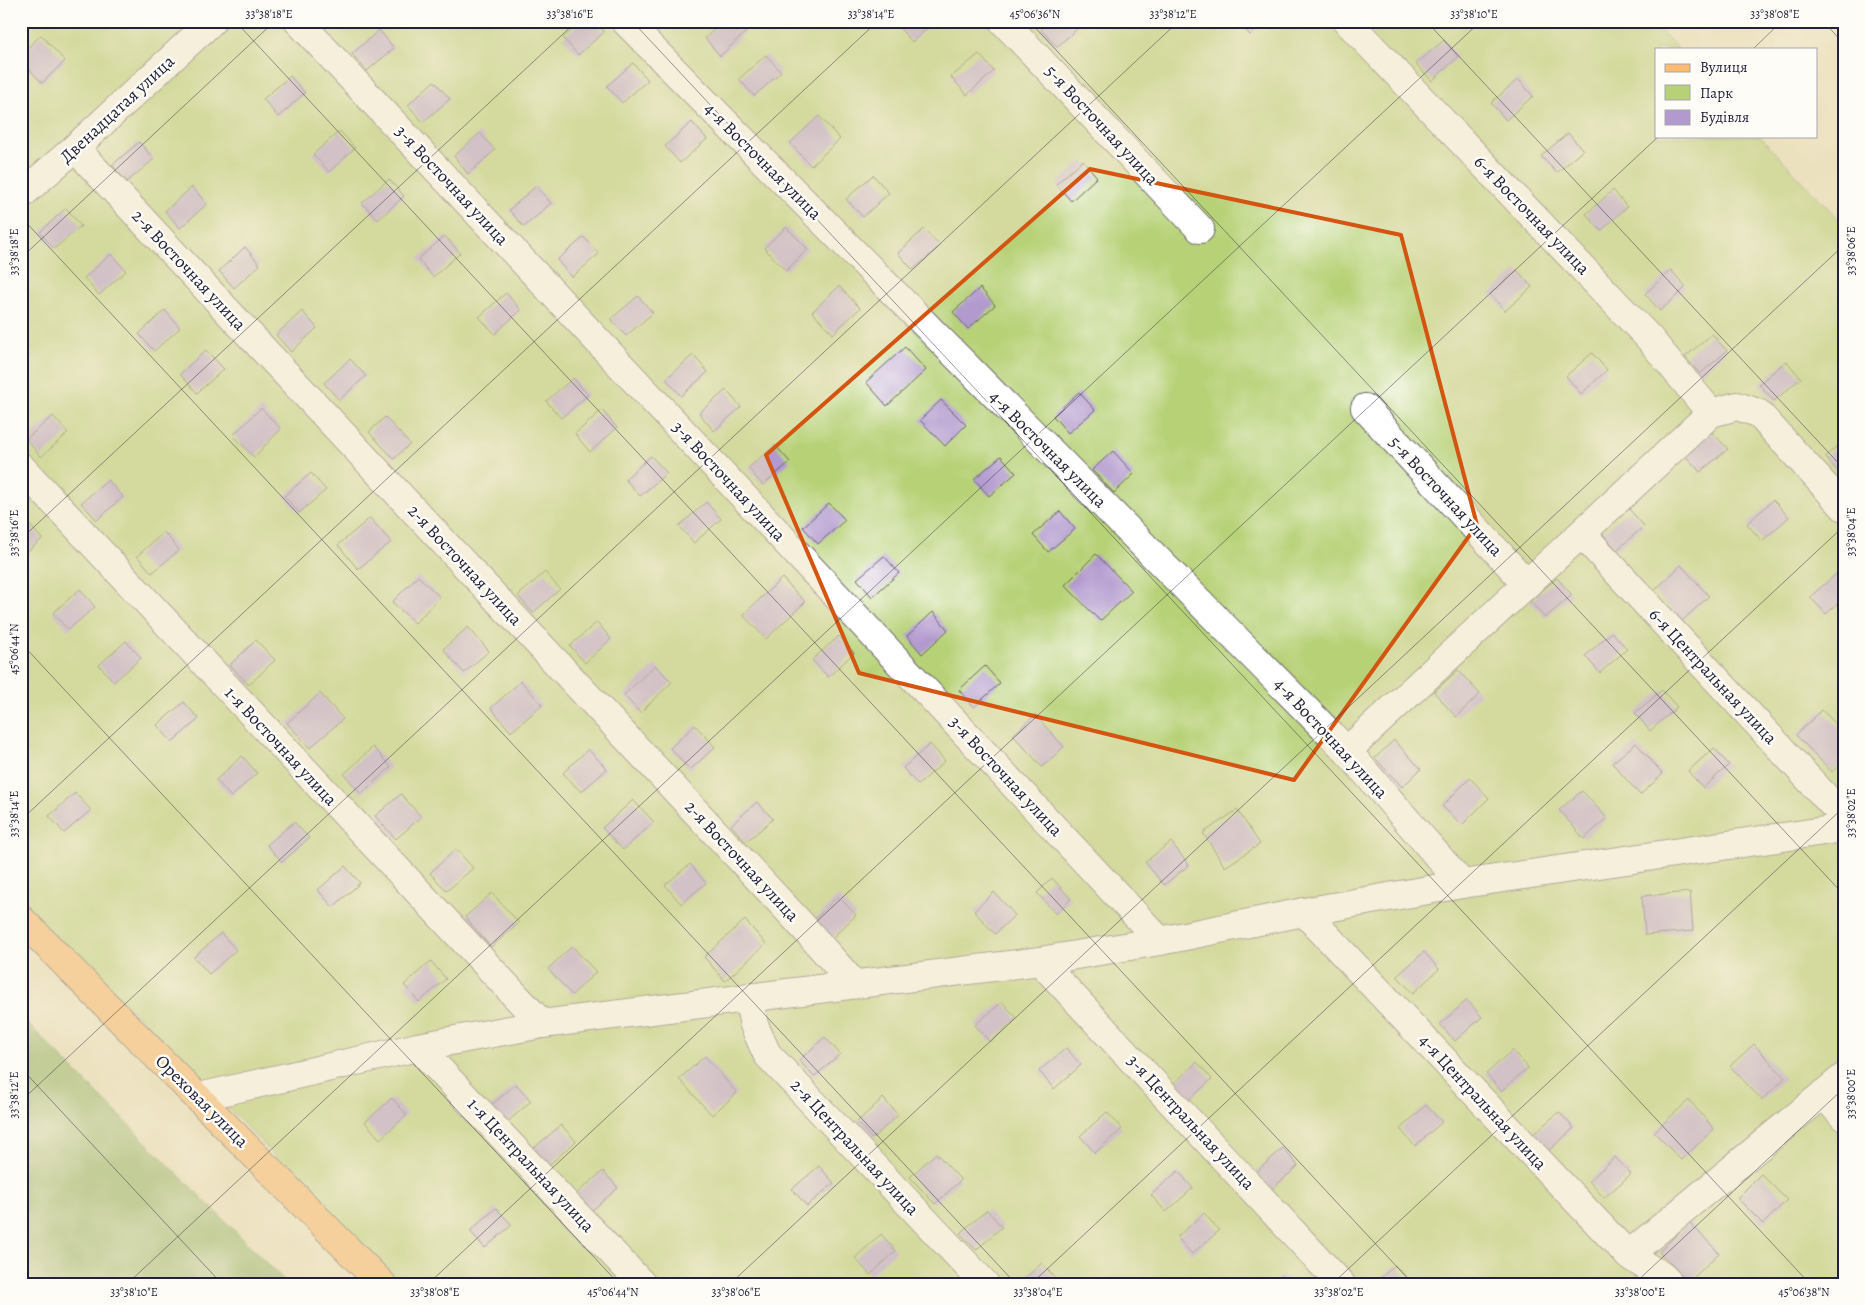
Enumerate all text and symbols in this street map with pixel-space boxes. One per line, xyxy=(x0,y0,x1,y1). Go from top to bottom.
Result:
text: 33°38'18"E xyxy=(245,6,293,22)
text: 33°38'16"E xyxy=(547,6,593,22)
text: 33°38'14"E xyxy=(848,6,894,22)
text: 45°06'36"N xyxy=(1009,6,1061,22)
text: 33°38'12"E xyxy=(1149,6,1197,22)
text: 33°38'10"E xyxy=(1450,6,1498,22)
text: 33°38'08"E xyxy=(1750,6,1800,22)
legend xyxy=(1655,48,1818,138)
street label: Двенадцатая улица xyxy=(54,49,180,168)
text: Вулиця xyxy=(1700,57,1747,77)
street label: 5-я Восточная улица xyxy=(1040,60,1165,191)
text: Парк xyxy=(1700,83,1733,103)
street label: 4-я Восточная улица xyxy=(699,97,828,226)
text: Будівля xyxy=(1700,107,1749,127)
street label: 3-я Восточная улица xyxy=(390,120,515,251)
street label: 6-я Восточная улица xyxy=(1469,150,1596,280)
street label: 2-я Восточная улица xyxy=(127,204,252,336)
text: 33°38'06"E xyxy=(1843,226,1859,276)
text: 33°38'18"E xyxy=(6,228,22,276)
street label: 4-я Восточная улица xyxy=(984,385,1113,514)
street label: 3-я Восточная улица xyxy=(667,416,792,547)
street label: 5-я Восточная улица xyxy=(1384,431,1509,562)
street label: 2-я Восточная улица xyxy=(403,499,528,631)
text: 33°38'04"E xyxy=(1843,507,1859,557)
text: 33°38'16"E xyxy=(6,510,22,556)
street label: 6-я Центральная улица xyxy=(1643,603,1783,750)
text: 45°06'44"N xyxy=(6,623,22,675)
street label: 4-я Восточная улица xyxy=(1269,672,1394,804)
street label: 1-я Восточная улица xyxy=(219,681,343,811)
street label: 3-я Восточная улица xyxy=(944,711,1069,842)
text: 33°38'02"E xyxy=(1843,788,1859,838)
text: 33°38'14"E xyxy=(6,791,22,837)
street label: 2-я Восточная улица xyxy=(680,795,805,927)
street label: 4-я Центральная улица xyxy=(1414,1029,1553,1176)
street label: Ореховая улица xyxy=(150,1049,254,1153)
street label: 3-я Центральная улица xyxy=(1122,1049,1261,1196)
text: 33°38'00"E xyxy=(1843,1069,1859,1119)
text: 33°38'12"E xyxy=(6,1071,22,1119)
street label: 2-я Центральная улица xyxy=(785,1074,925,1221)
street label: 1-я Центральная улица xyxy=(462,1092,600,1238)
text: 33°38'10"E xyxy=(110,1284,158,1300)
text: 33°38'08"E xyxy=(410,1284,460,1300)
text: 45°06'44"N xyxy=(587,1284,639,1300)
text: 33°38'06"E xyxy=(711,1284,761,1300)
text: 33°38'04"E xyxy=(1013,1284,1063,1300)
text: 33°38'02"E xyxy=(1314,1284,1364,1300)
text: 33°38'00"E xyxy=(1615,1284,1665,1300)
text: 45°06'38"N xyxy=(1778,1284,1830,1300)

